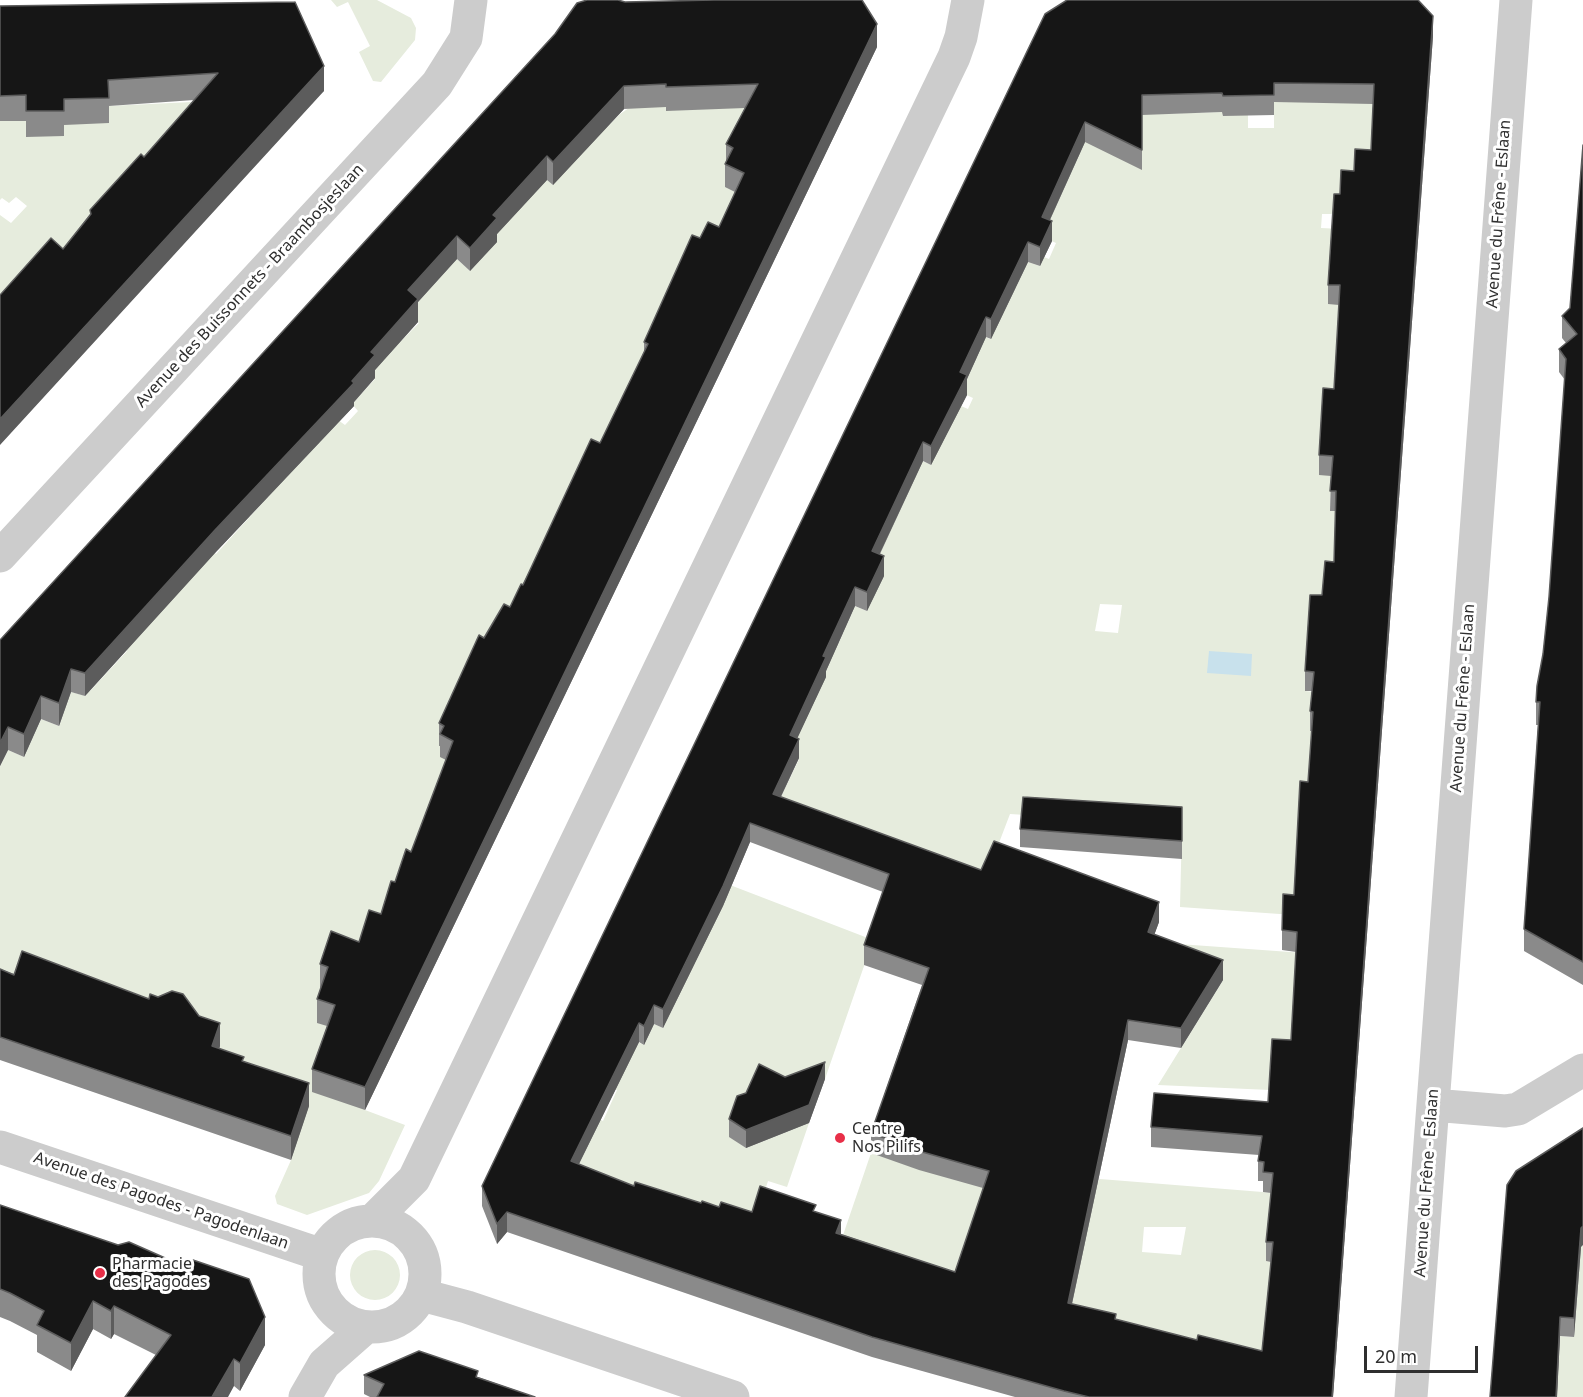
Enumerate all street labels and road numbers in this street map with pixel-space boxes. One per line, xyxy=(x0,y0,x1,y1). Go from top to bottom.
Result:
street label: Avenue du Frêne - Eslaan xyxy=(1483,119,1515,309)
street label: Avenue des Buissonnets - Braambosjeslaan xyxy=(132,160,368,412)
street label: Avenue du Frêne - Eslaan xyxy=(1447,603,1479,793)
street label: Avenue du Frêne - Eslaan xyxy=(1411,1088,1443,1278)
street label: Avenue des Pagodes - Pagodenlaan xyxy=(31,1148,291,1254)

